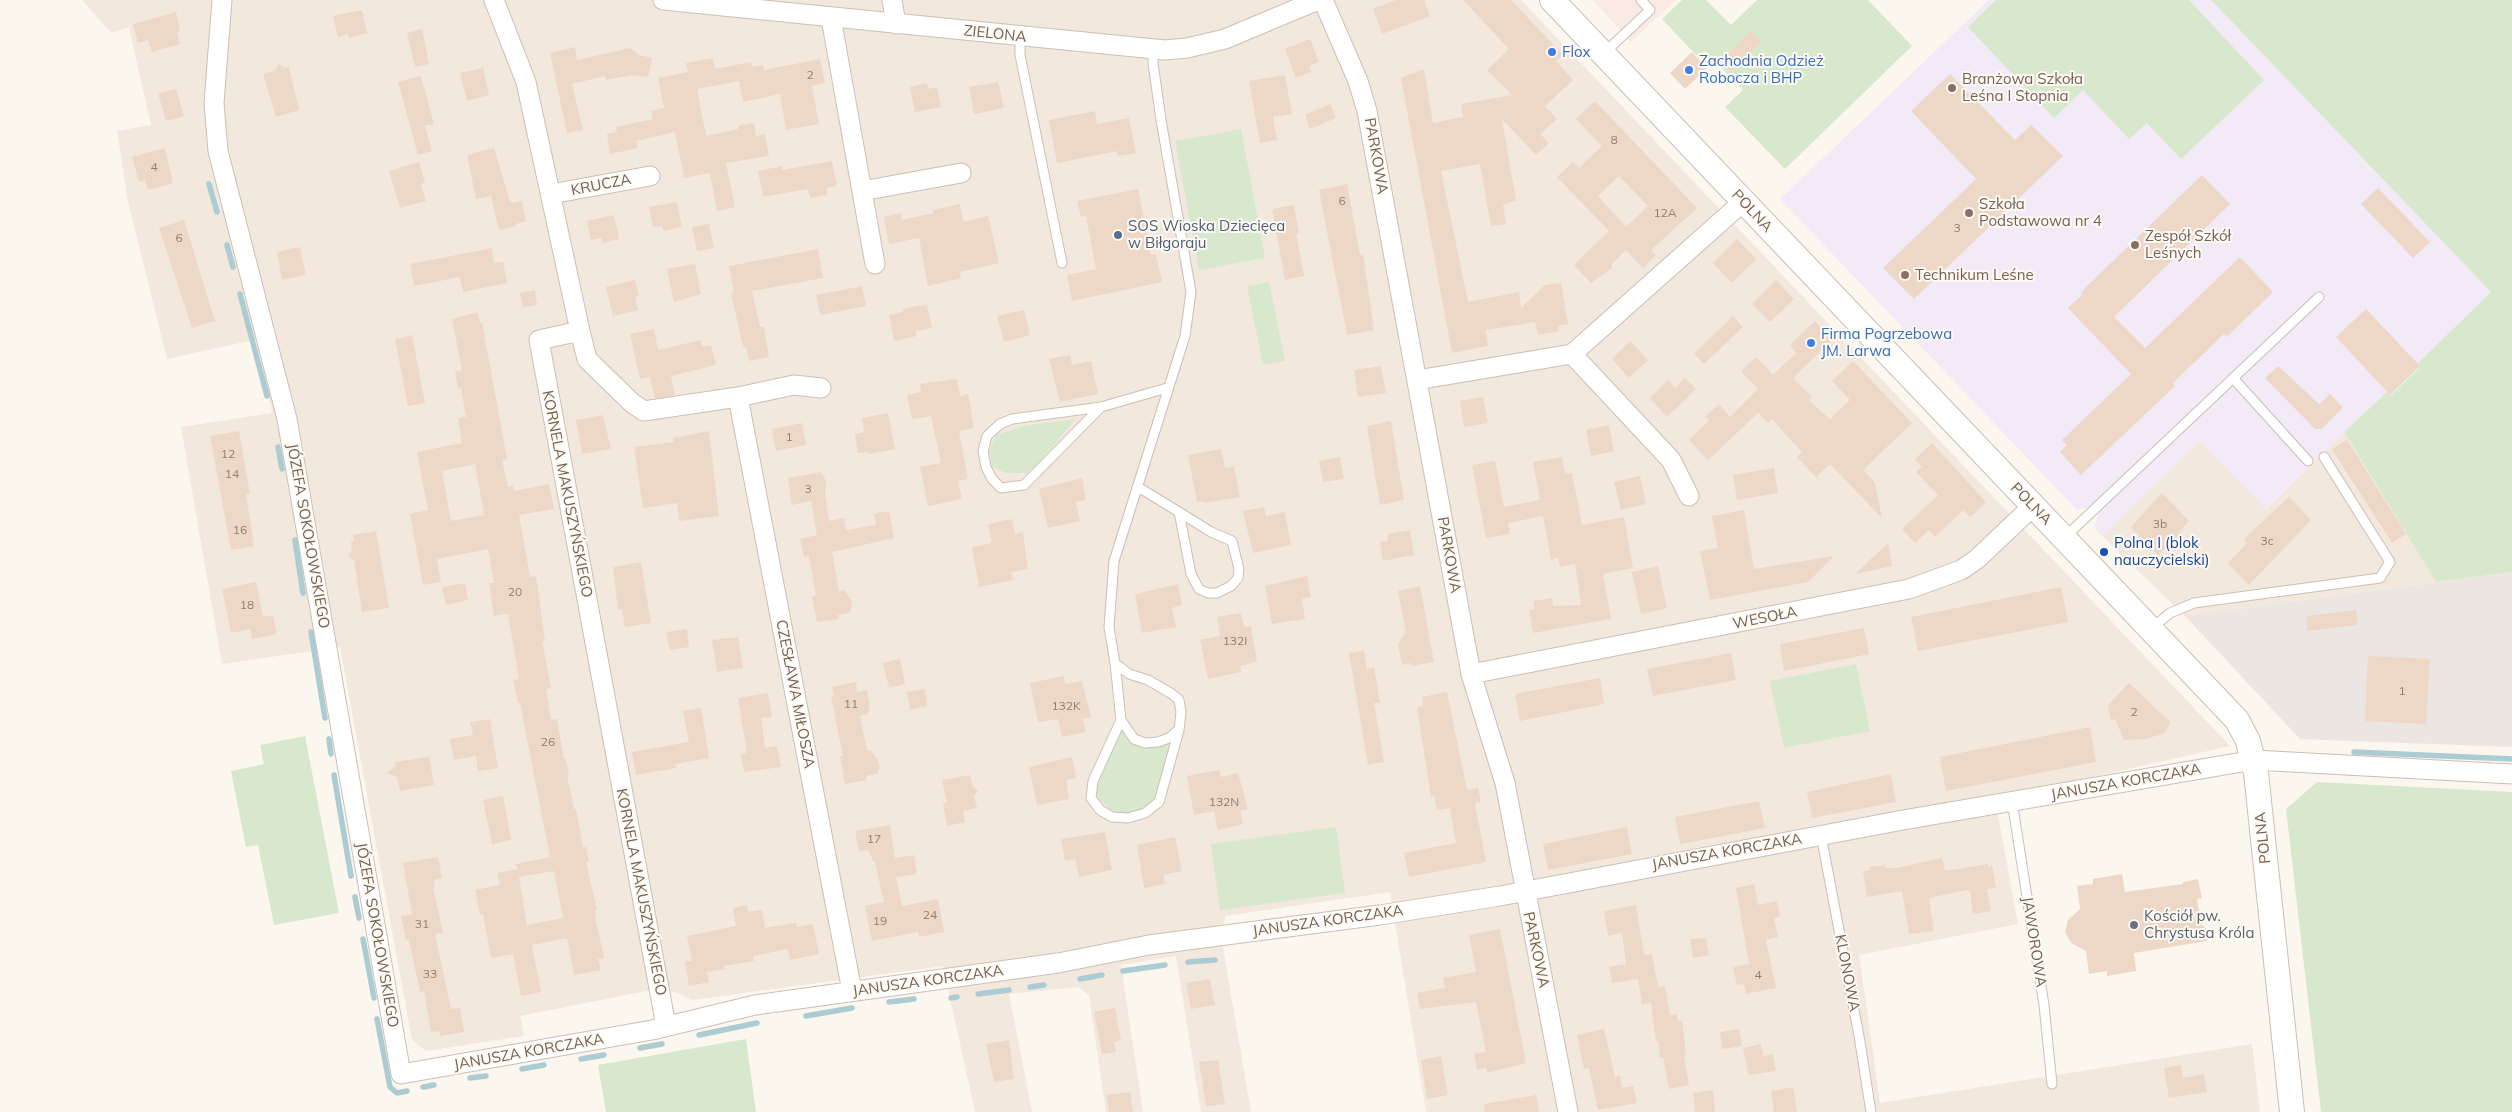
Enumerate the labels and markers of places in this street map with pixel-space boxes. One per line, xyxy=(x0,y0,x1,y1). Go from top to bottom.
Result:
place label: Flox xyxy=(1562,43,1590,61)
marker: Flox xyxy=(1546,46,1558,58)
place label: Zachodnia Odzież Robocza i BHP xyxy=(1699,52,1824,87)
marker: Zachodnia Odzież Robocza i BHP xyxy=(1683,64,1695,76)
place label: Branżowa Szkoła Leśna I Stopnia xyxy=(1962,70,2083,105)
marker: Branżowa Szkoła Leśna I Stopnia xyxy=(1946,82,1958,94)
place label: Szkoła Podstawowa nr 4 xyxy=(1979,195,2102,230)
marker: Szkoła Podstawowa nr 4 xyxy=(1963,207,1975,219)
place label: SOS Wioska Dziecięca w Biłgoraju xyxy=(1128,217,1285,252)
place label: Zespół Szkół Leśnych xyxy=(2145,227,2231,262)
marker: SOS Wioska Dziecięca w Biłgoraju xyxy=(1112,229,1124,241)
marker: Zespół Szkół Leśnych xyxy=(2129,239,2141,251)
place label: Technikum Leśne xyxy=(1915,266,2034,284)
marker: Technikum Leśne xyxy=(1899,269,1911,281)
place label: Firma Pogrzebowa JM. Larwa xyxy=(1821,325,1952,360)
marker: Firma Pogrzebowa JM. Larwa xyxy=(1805,337,1817,349)
place label: Polna I (blok nauczycielski) xyxy=(2114,534,2210,569)
marker: Polna I (blok nauczycielski) xyxy=(2098,546,2110,558)
place label: Kościół pw. Chrystusa Króla xyxy=(2144,907,2254,942)
marker: Kościół pw. Chrystusa Króla xyxy=(2128,919,2140,931)

